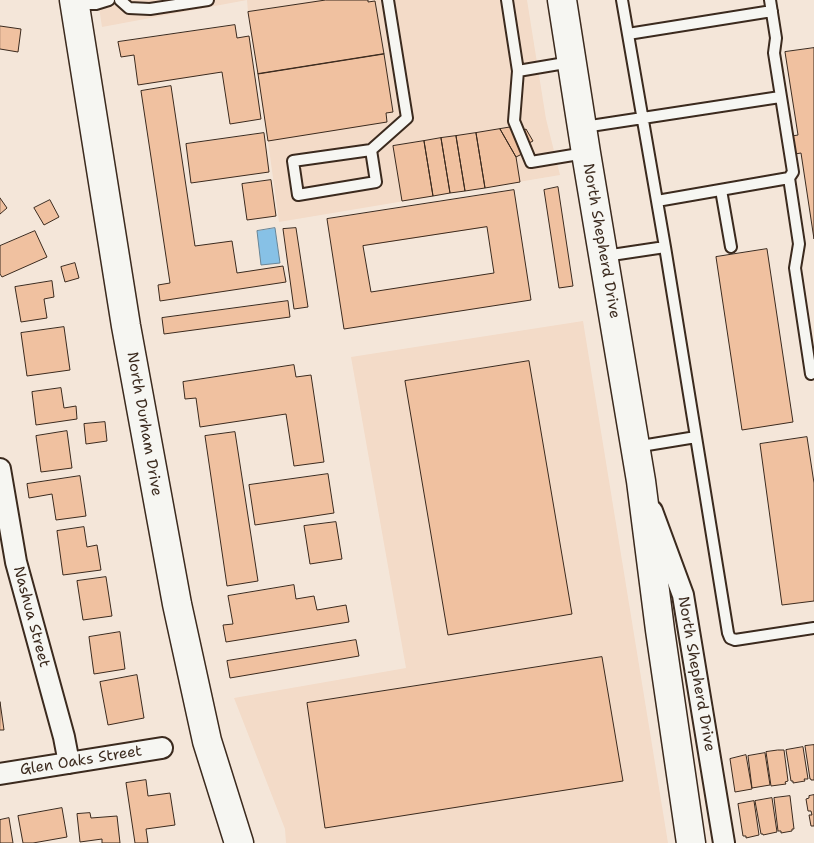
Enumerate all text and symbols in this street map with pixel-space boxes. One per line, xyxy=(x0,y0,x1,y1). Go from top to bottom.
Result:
street label: North Shepherd Drive xyxy=(578,162,624,320)
street label: North Durham Drive xyxy=(122,351,166,497)
street label: Nashua Street xyxy=(9,564,53,670)
street label: North Shepherd Drive xyxy=(673,595,719,753)
street label: Glen Oaks Street xyxy=(19,742,143,780)

